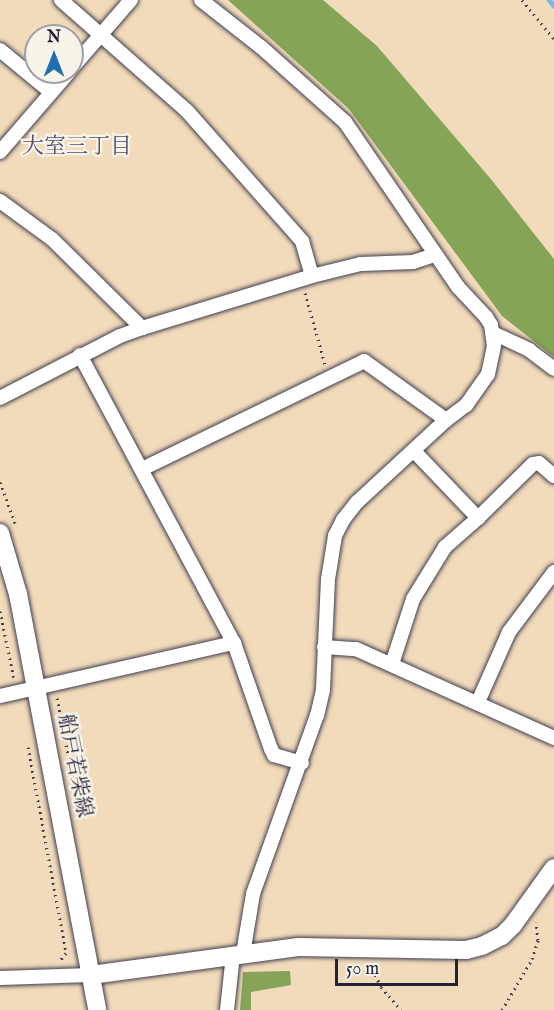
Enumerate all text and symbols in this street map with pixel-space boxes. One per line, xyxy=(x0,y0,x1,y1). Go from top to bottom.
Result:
north arrow xyxy=(24,24,84,84)
text: N xyxy=(47,28,61,48)
district label: 大室三丁目 xyxy=(22,135,132,161)
street label: 船戸若柴線 xyxy=(52,712,96,820)
scale bar xyxy=(338,947,461,985)
text: 50 m xyxy=(346,958,379,981)

